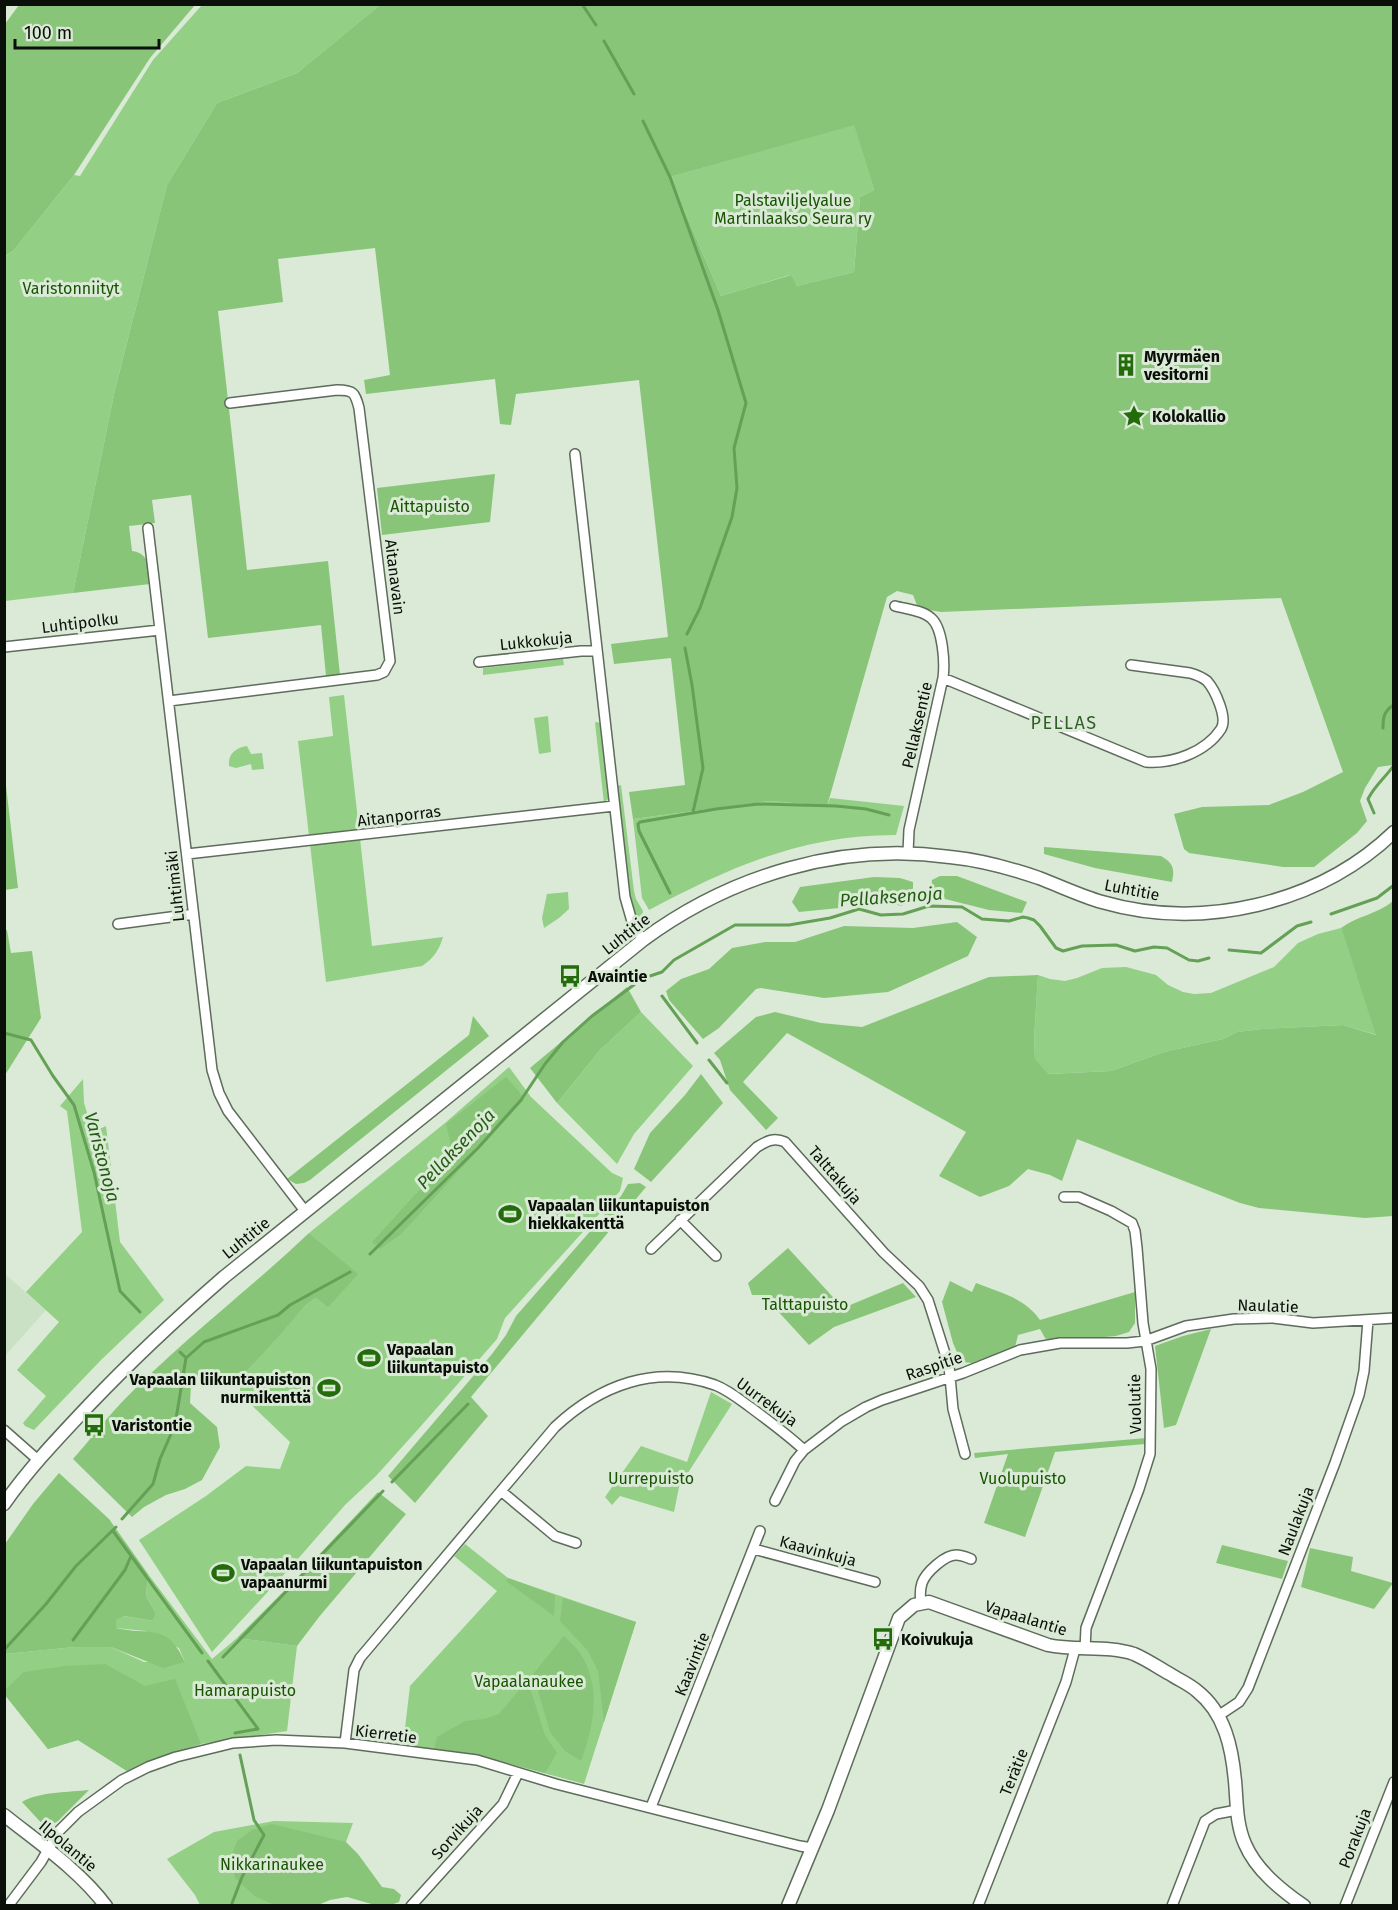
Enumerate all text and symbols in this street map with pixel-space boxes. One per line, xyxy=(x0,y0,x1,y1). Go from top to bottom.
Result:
scale bar xyxy=(15,12,159,50)
text: 100 m xyxy=(24,22,72,44)
park label: Palstaviljelyalue Martinlaakso Seura ry xyxy=(714,191,872,228)
park label: Varistonniityt xyxy=(22,279,120,298)
place label: Myyrmäen vesitorni xyxy=(1143,347,1220,384)
building icon: Myyrmäen vesitorni xyxy=(1113,352,1139,378)
place icon: Kolokallio xyxy=(1121,403,1147,429)
place label: Kolokallio xyxy=(1152,407,1226,426)
park label: Aittapuisto xyxy=(390,497,470,516)
street label: Aitanavain xyxy=(381,538,409,616)
street label: Luhtipolku xyxy=(40,609,120,637)
street label: Lukkokuja xyxy=(499,628,573,654)
street label: Pellaksentie xyxy=(898,680,936,770)
district label: PELLAS xyxy=(1030,712,1098,734)
street label: Aitanporras xyxy=(356,801,442,831)
street label: Luhtimäki xyxy=(162,849,188,923)
street label: Luhtitie xyxy=(1103,875,1161,905)
water label: Pellaksenoja xyxy=(839,882,943,912)
street label: Luhtitie xyxy=(598,909,654,959)
bus stop icon: Avaintie xyxy=(557,963,583,989)
place label: Avaintie xyxy=(587,967,647,986)
water label: Pellaksenoja xyxy=(412,1104,500,1194)
water label: Varistonoja xyxy=(79,1110,125,1204)
street label: Talttakuja xyxy=(804,1142,866,1208)
place label: Vapaalan liikuntapuiston hiekkakenttä xyxy=(527,1196,709,1233)
sports icon: Vapaalan liikuntapuiston hiekkakenttä xyxy=(497,1201,523,1227)
street label: Luhtitie xyxy=(218,1213,274,1263)
park label: Talttapuisto xyxy=(762,1295,848,1314)
street label: Naulatie xyxy=(1237,1295,1299,1317)
place label: Vapaalan liikuntapuisto xyxy=(386,1340,489,1377)
sports icon: Vapaalan liikuntapuisto xyxy=(356,1345,382,1371)
street label: Raspitie xyxy=(903,1347,965,1385)
place label: Vapaalan liikuntapuiston nurmikenttä xyxy=(129,1370,311,1407)
street label: Uurrekuja xyxy=(733,1373,801,1431)
street label: Vuolutie xyxy=(1125,1374,1145,1434)
sports icon: Vapaalan liikuntapuiston nurmikenttä xyxy=(316,1375,342,1401)
bus stop icon: Varistontie xyxy=(81,1412,107,1438)
place label: Varistontie xyxy=(111,1416,192,1435)
park label: Uurrepuisto xyxy=(608,1469,694,1488)
park label: Vuolupuisto xyxy=(980,1469,1066,1488)
street label: Naulakuja xyxy=(1274,1484,1318,1558)
street label: Kaavinkuja xyxy=(778,1532,858,1570)
place label: Vapaalan liikuntapuiston vapaanurmi xyxy=(240,1555,422,1592)
sports icon: Vapaalan liikuntapuiston vapaanurmi xyxy=(210,1560,236,1586)
street label: Vapaalantie xyxy=(982,1596,1070,1640)
bus stop icon: Koivukuja xyxy=(870,1626,896,1652)
street label: Kaavintie xyxy=(671,1629,713,1699)
place label: Koivukuja xyxy=(901,1630,973,1649)
park label: Vapaalanaukee xyxy=(474,1672,584,1691)
park label: Hamarapuisto xyxy=(194,1681,296,1700)
street label: Kierretie xyxy=(354,1721,418,1747)
street label: Terätie xyxy=(996,1746,1032,1798)
street label: Sorvikuja xyxy=(427,1801,487,1863)
street label: Porakuja xyxy=(1335,1805,1375,1871)
street label: Ilpolantie xyxy=(35,1816,101,1876)
park label: Nikkarinaukee xyxy=(220,1855,324,1874)

